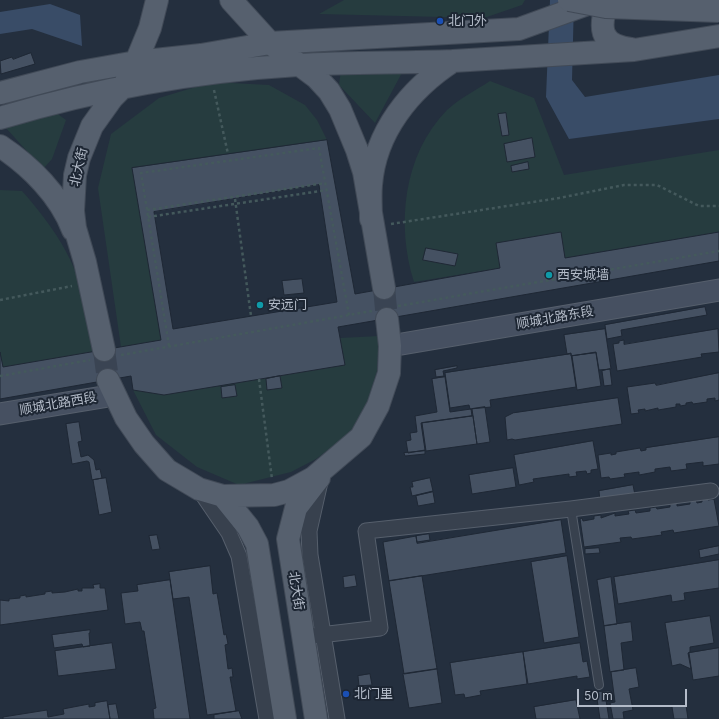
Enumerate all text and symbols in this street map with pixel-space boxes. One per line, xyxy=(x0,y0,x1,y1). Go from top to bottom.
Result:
place label: 北门外 xyxy=(448,13,487,29)
marker: 北门外 xyxy=(435,16,445,26)
street label: 北大街 xyxy=(67,146,91,188)
place label: 西安城墙 xyxy=(557,267,609,283)
marker: 西安城墙 xyxy=(544,270,554,280)
place label: 安远门 xyxy=(268,297,307,313)
marker: 安远门 xyxy=(255,300,265,310)
street label: 顺城北路东段 xyxy=(515,304,595,332)
street label: 顺城北路西段 xyxy=(18,390,98,418)
street label: 北大街 xyxy=(285,571,307,611)
scale bar xyxy=(579,681,689,707)
place label: 北门里 xyxy=(354,686,393,702)
text: 50 m xyxy=(584,688,613,703)
marker: 北门里 xyxy=(341,689,351,699)

